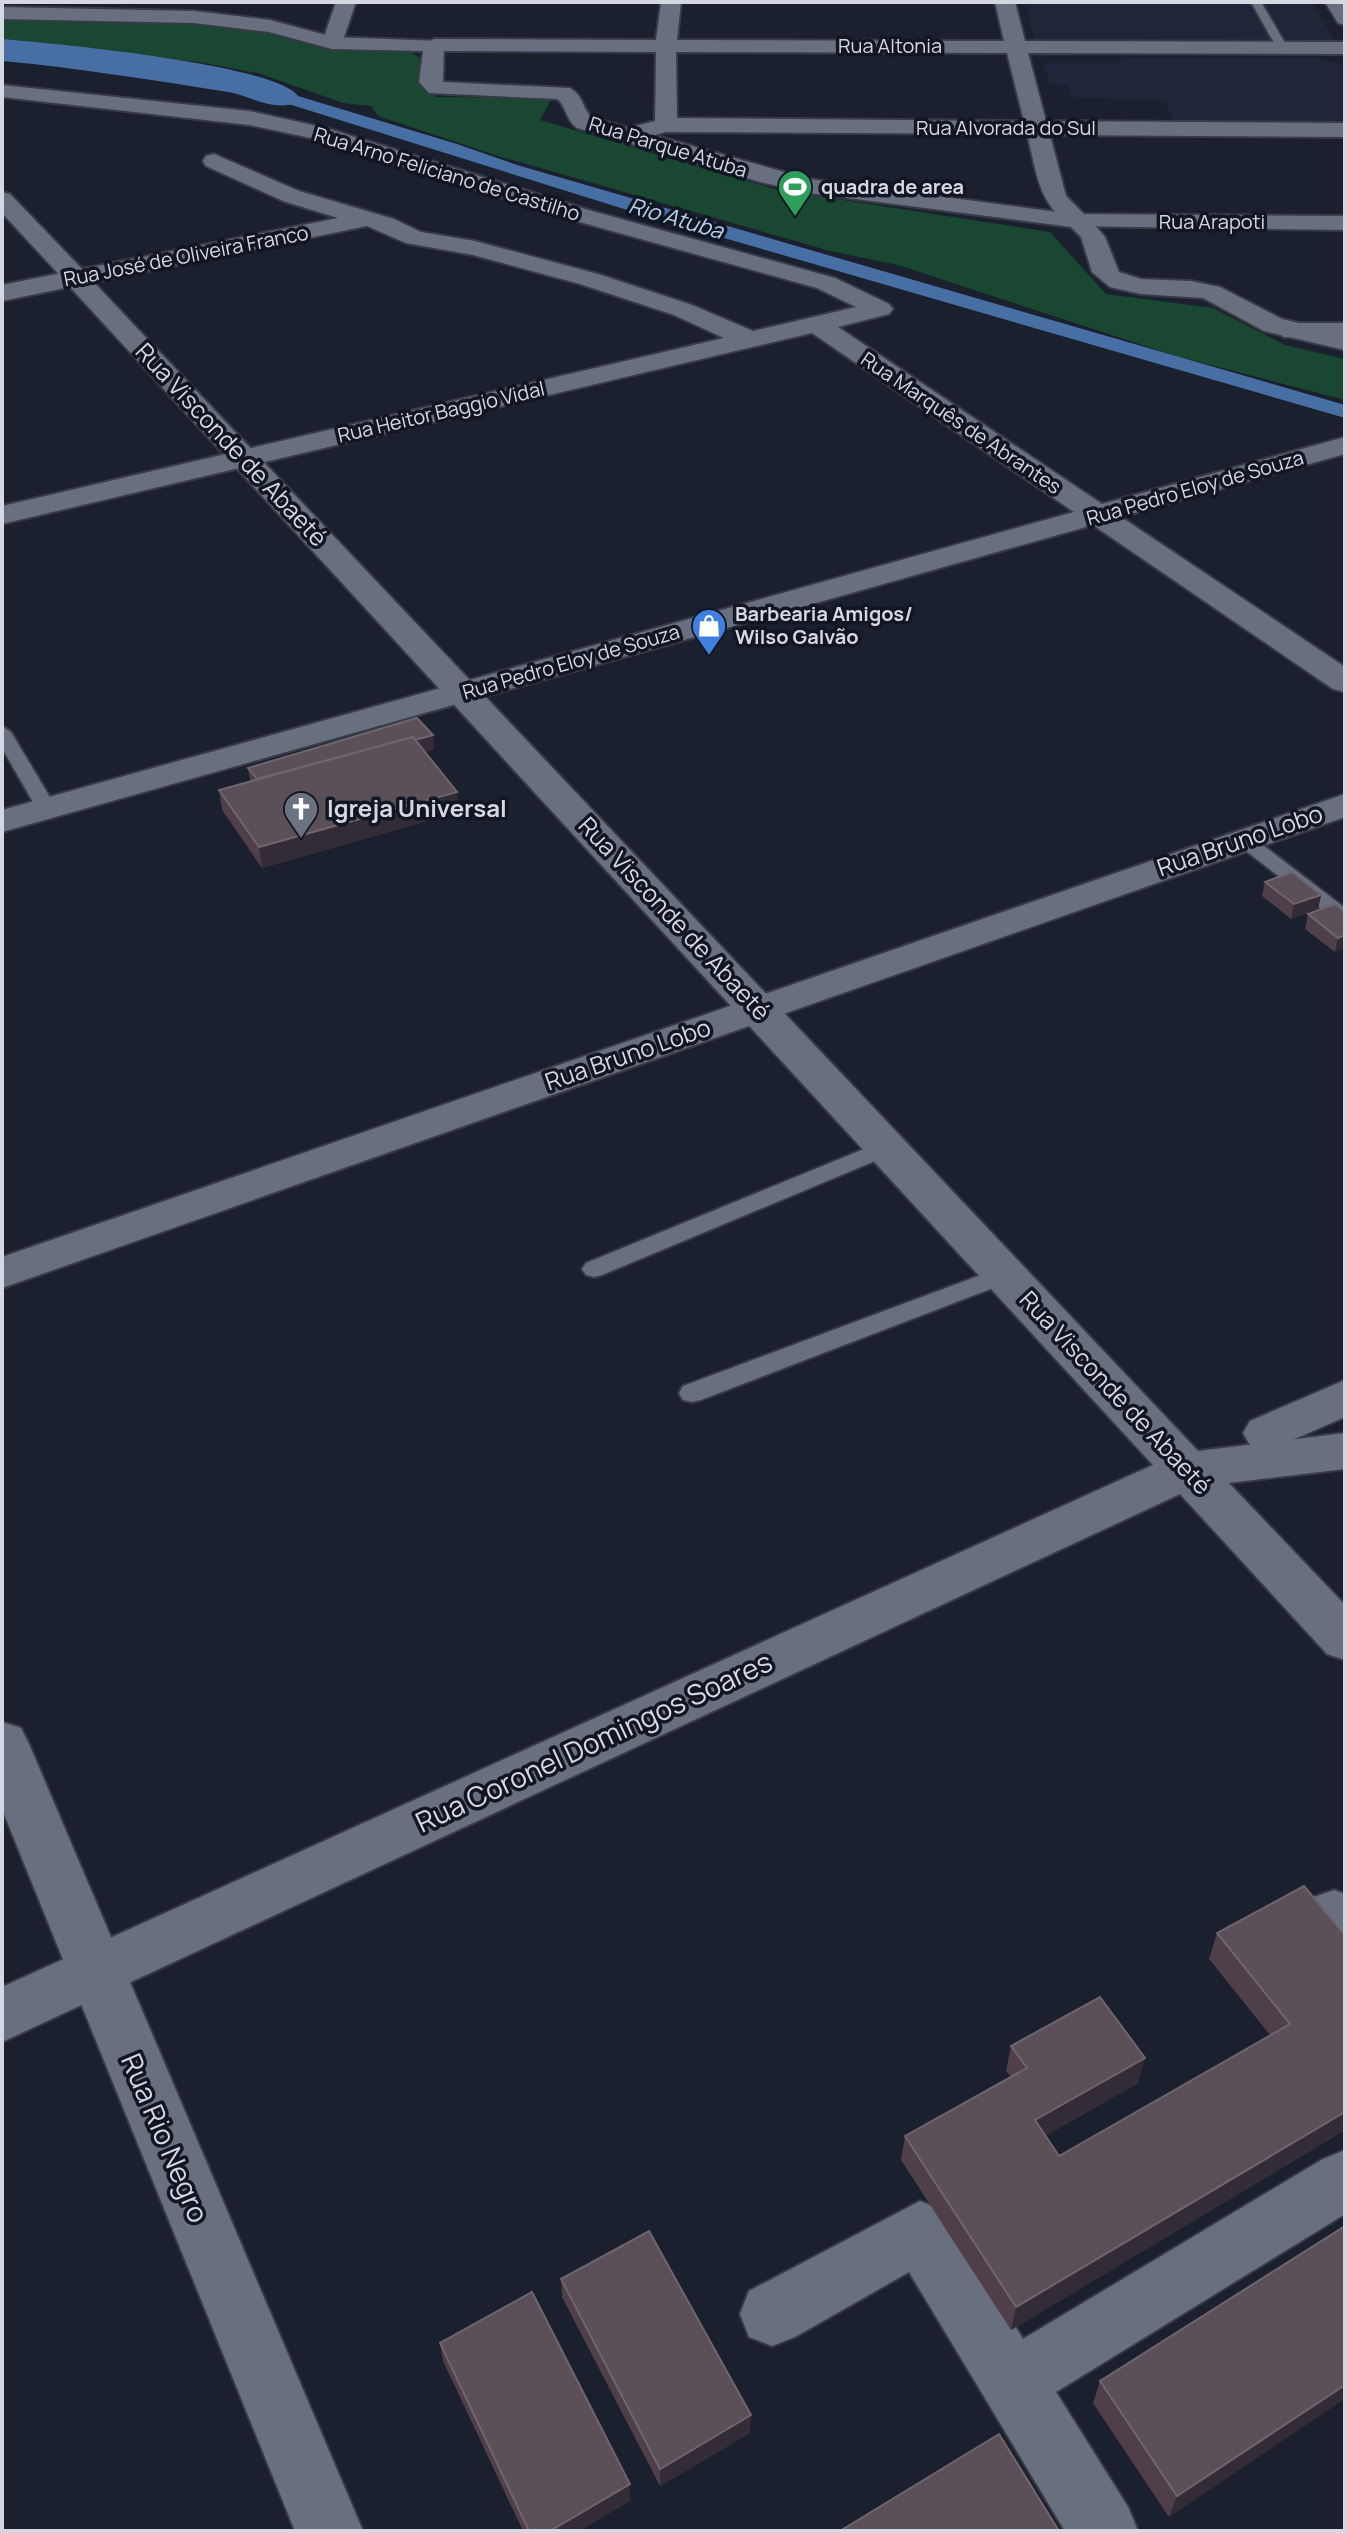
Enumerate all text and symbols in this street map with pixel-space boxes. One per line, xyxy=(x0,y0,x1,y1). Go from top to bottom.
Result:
street label: Rua Altonia xyxy=(838,32,942,59)
street label: Rua Parque Atuba xyxy=(586,110,751,183)
street label: Rua Alvorada do Sul xyxy=(916,114,1096,141)
street label: Rua Arno Feliciano de Castilho xyxy=(311,120,584,227)
sports icon: quadra de area xyxy=(776,168,814,218)
place label: quadra de area xyxy=(821,173,964,200)
water label: Rio Atuba xyxy=(625,190,728,246)
street label: Rua Arapoti xyxy=(1159,208,1265,235)
street label: Rua José de Oliveira Franco xyxy=(61,219,311,292)
street label: Rua Visconde de Abaeté xyxy=(129,335,335,553)
street label: Rua Marquês de Abrantes xyxy=(856,345,1067,500)
street label: Rua Heitor Baggio Vidal xyxy=(335,375,547,448)
street label: Rua Pedro Eloy de Souza xyxy=(1083,444,1307,531)
place label: Barbearia Amigos/ Wilso Galvão xyxy=(735,600,913,650)
shop icon: Barbearia Amigos/ Wilso Galvão xyxy=(690,607,728,657)
street label: Rua Pedro Eloy de Souza xyxy=(459,618,683,705)
church icon: Igreja Universal xyxy=(282,790,320,840)
place label: Igreja Universal xyxy=(327,791,507,824)
street label: Rua Bruno Lobo xyxy=(1152,796,1327,883)
street label: Rua Visconde de Abaeté xyxy=(572,809,778,1027)
street label: Rua Bruno Lobo xyxy=(540,1010,715,1097)
street label: Rua Visconde de Abaeté xyxy=(1013,1283,1219,1501)
street label: Rua Coronel Domingos Soares xyxy=(409,1642,778,1841)
street label: Rua Rio Negro xyxy=(113,2047,219,2228)

